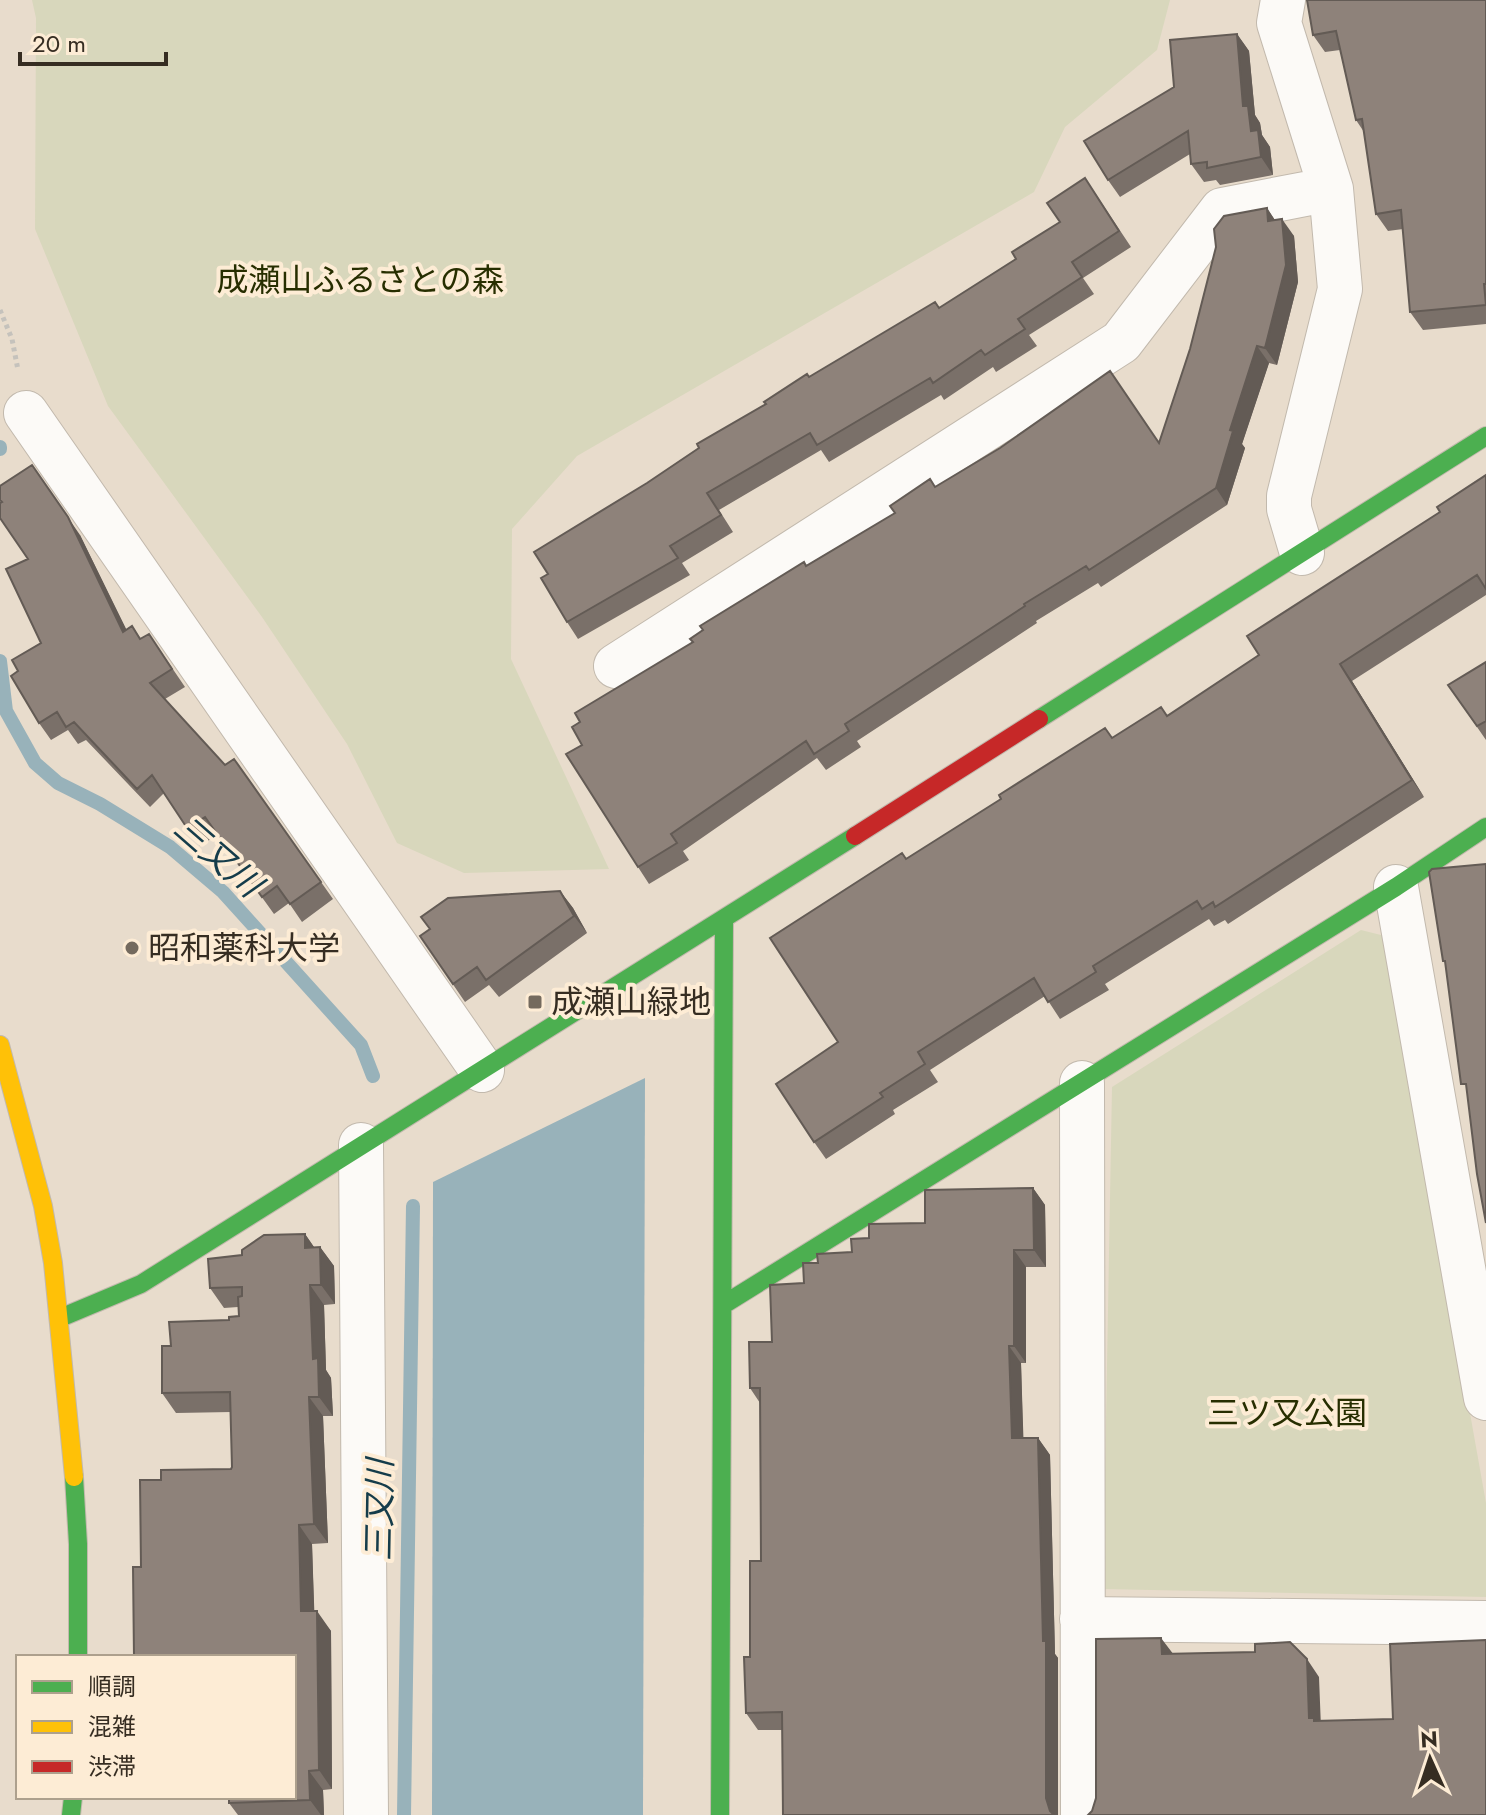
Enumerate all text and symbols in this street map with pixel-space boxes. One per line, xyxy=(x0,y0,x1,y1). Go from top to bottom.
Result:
scale bar xyxy=(20,16,166,66)
text: 20 m xyxy=(32,26,86,61)
park label: 成瀬山ふるさとの森 xyxy=(216,257,504,303)
water label: 三又川 xyxy=(163,804,274,910)
place label: 昭和薬科大学 xyxy=(148,925,340,971)
marker: 昭和薬科大学 xyxy=(123,939,141,957)
place label: 成瀬山緑地 xyxy=(551,979,711,1025)
marker: 成瀬山緑地 xyxy=(526,993,544,1011)
park label: 三ツ又公園 xyxy=(1207,1390,1367,1436)
water label: 三又川 xyxy=(354,1456,405,1561)
legend xyxy=(16,1655,296,1799)
text: 順調 xyxy=(88,1669,136,1704)
text: 混雑 xyxy=(88,1709,136,1744)
north arrow xyxy=(1390,1719,1470,1799)
text: N xyxy=(1419,1723,1439,1755)
text: 渋滞 xyxy=(88,1749,136,1784)

